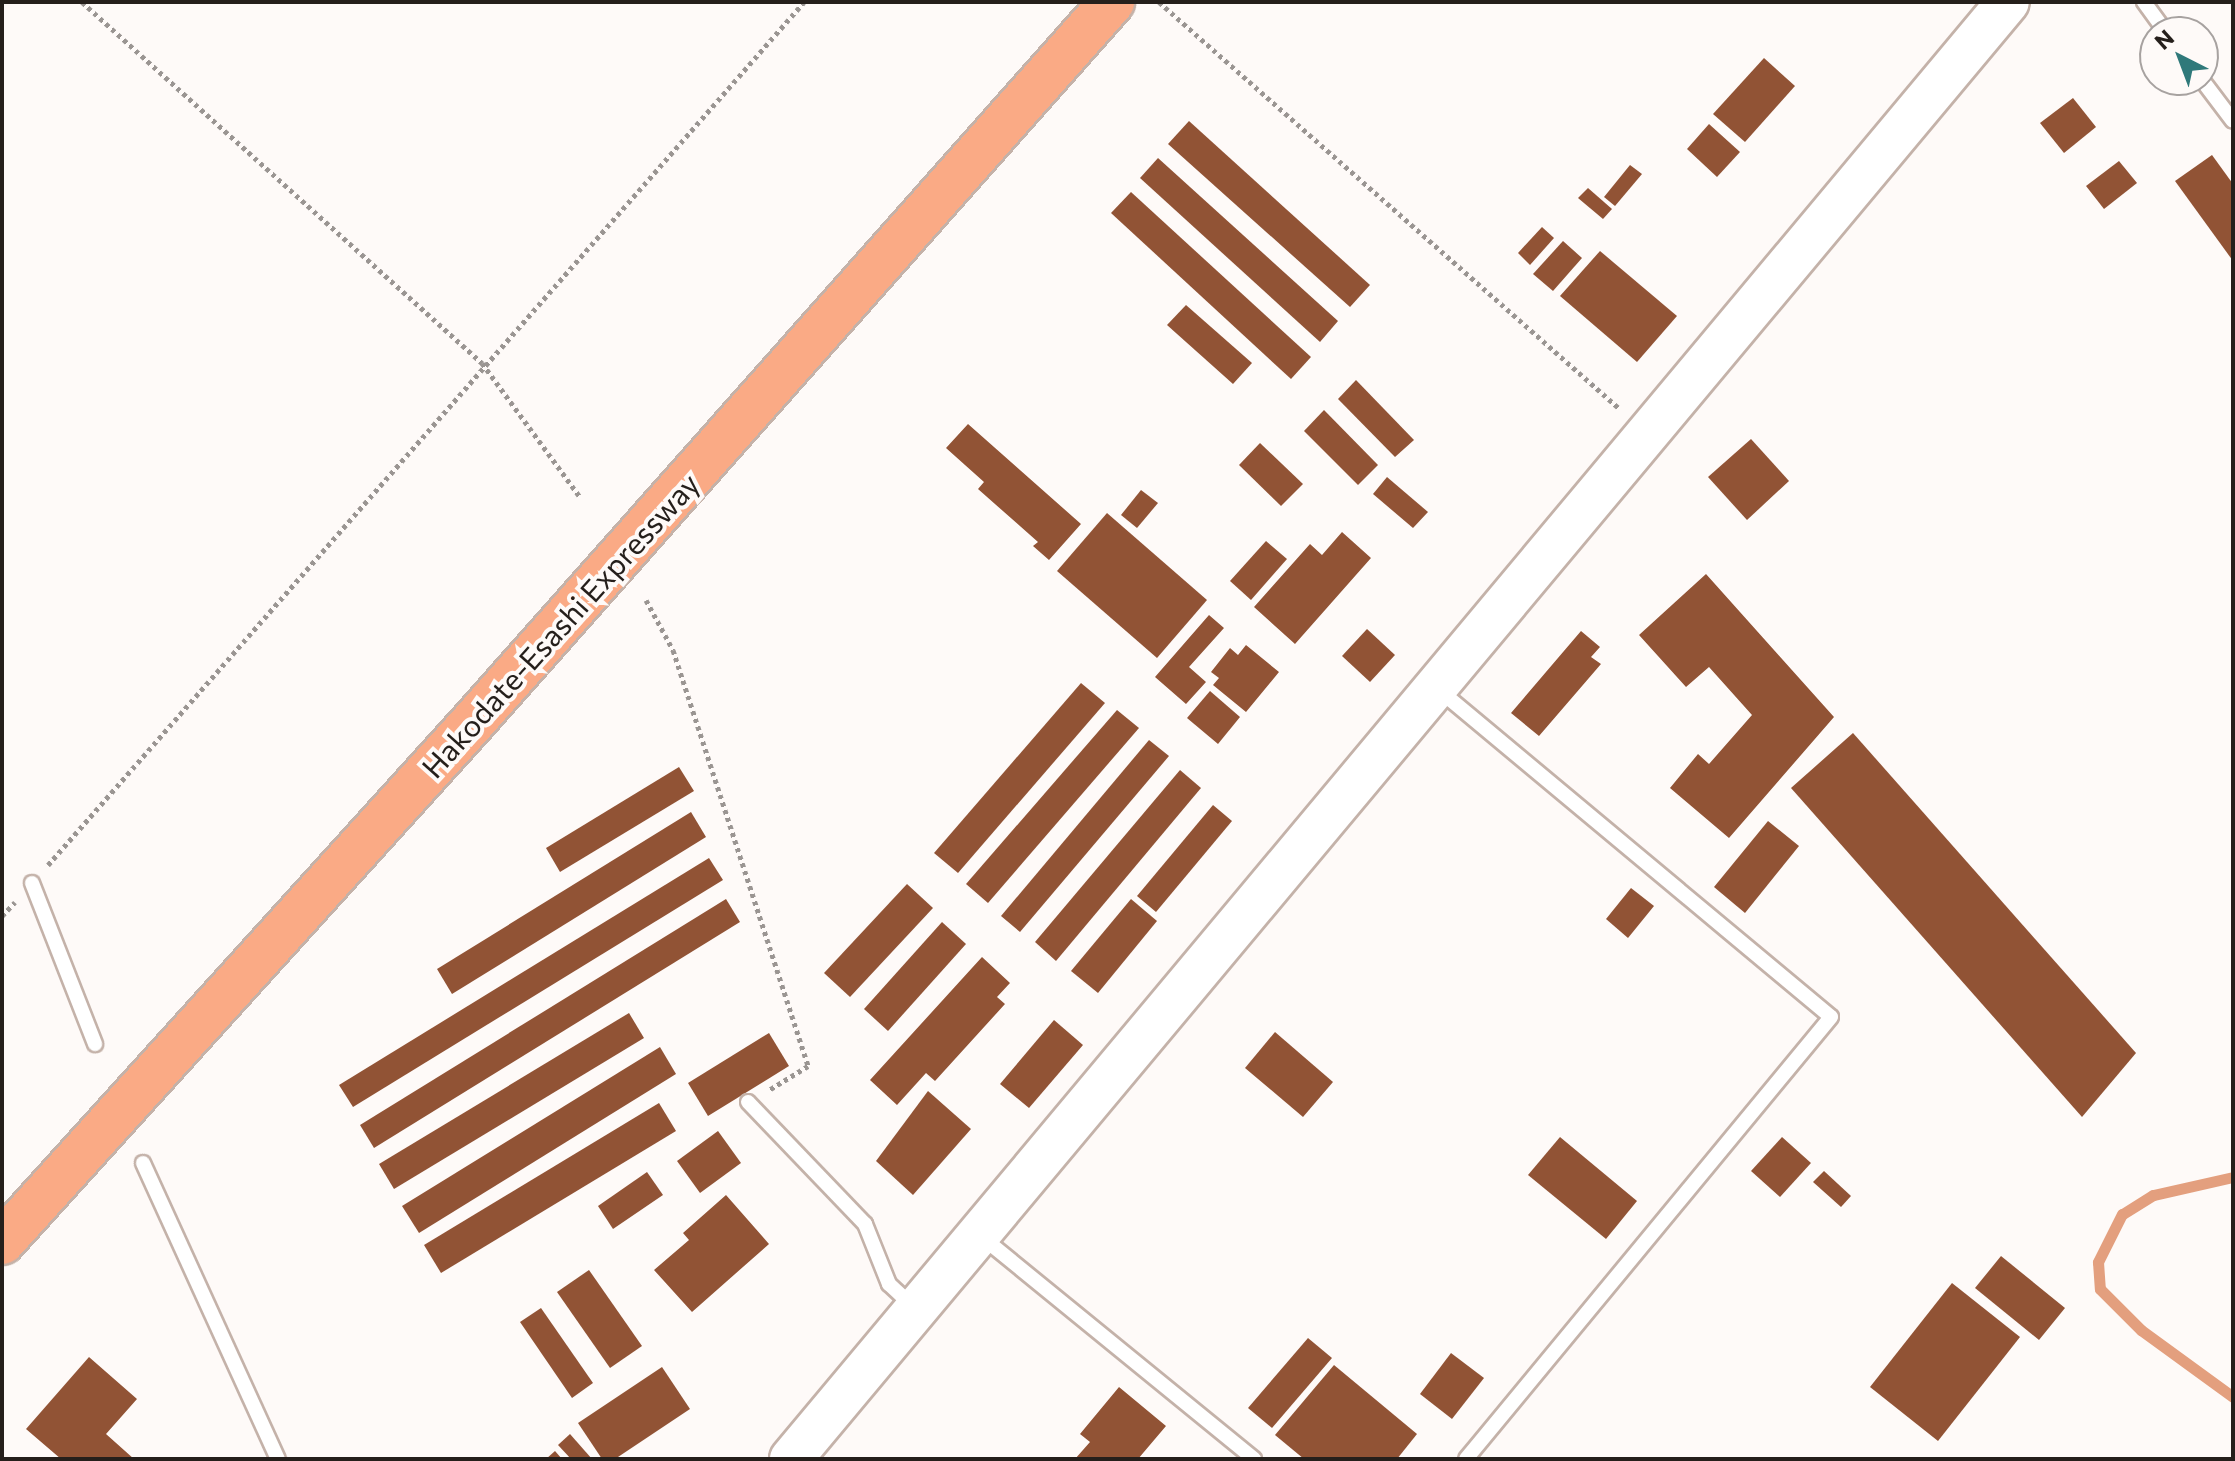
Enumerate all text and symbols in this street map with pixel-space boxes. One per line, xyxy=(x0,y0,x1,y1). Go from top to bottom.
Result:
north arrow xyxy=(2139,16,2219,96)
text: N xyxy=(2149,24,2179,55)
street label: Hakodate-Esashi Expressway xyxy=(414,465,706,785)

